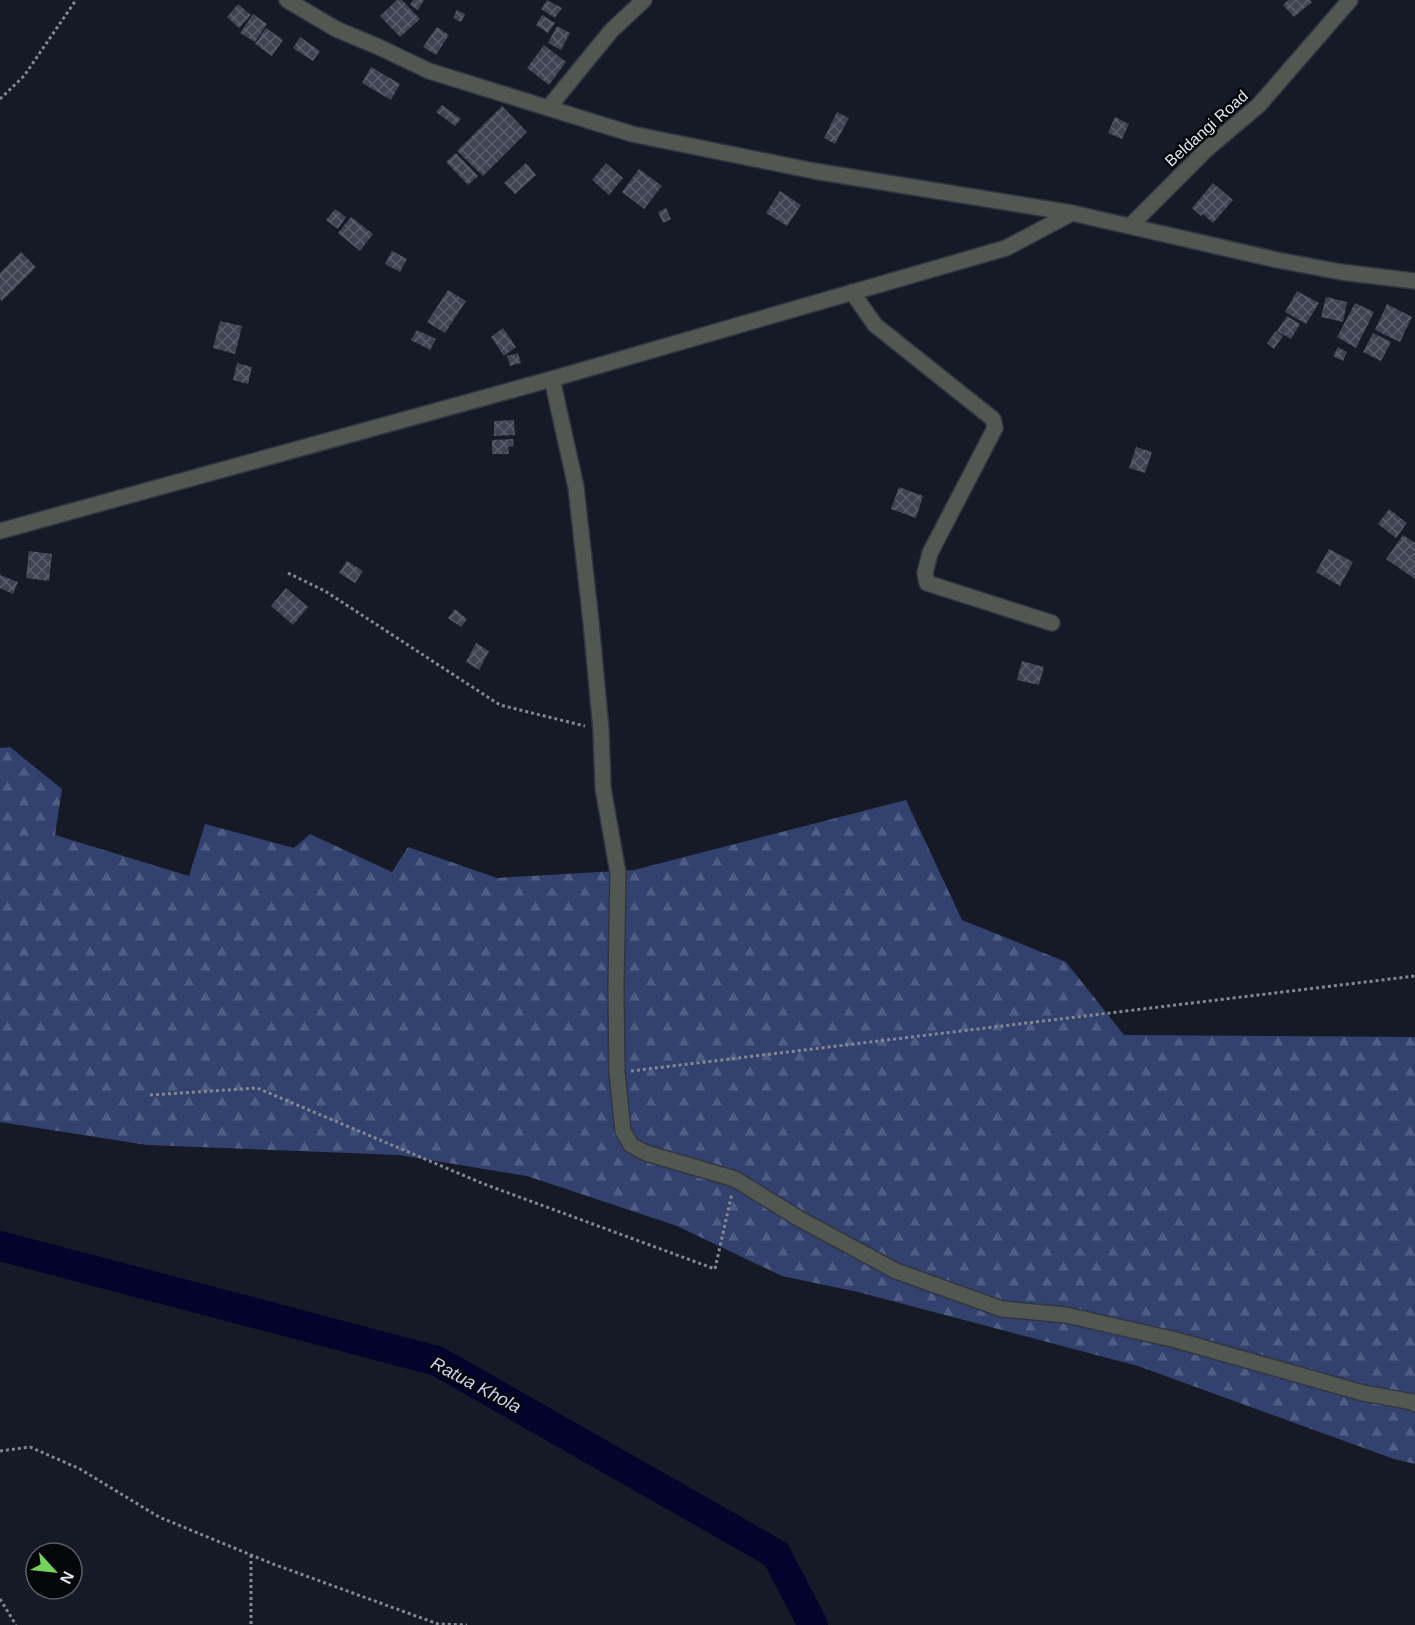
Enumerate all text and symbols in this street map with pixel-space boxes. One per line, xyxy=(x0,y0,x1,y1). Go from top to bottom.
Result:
street label: Beldangi Road xyxy=(1162,87,1251,170)
water label: Ratua Khola xyxy=(428,1353,524,1417)
north arrow xyxy=(24,1541,84,1601)
text: N xyxy=(57,1569,77,1587)

